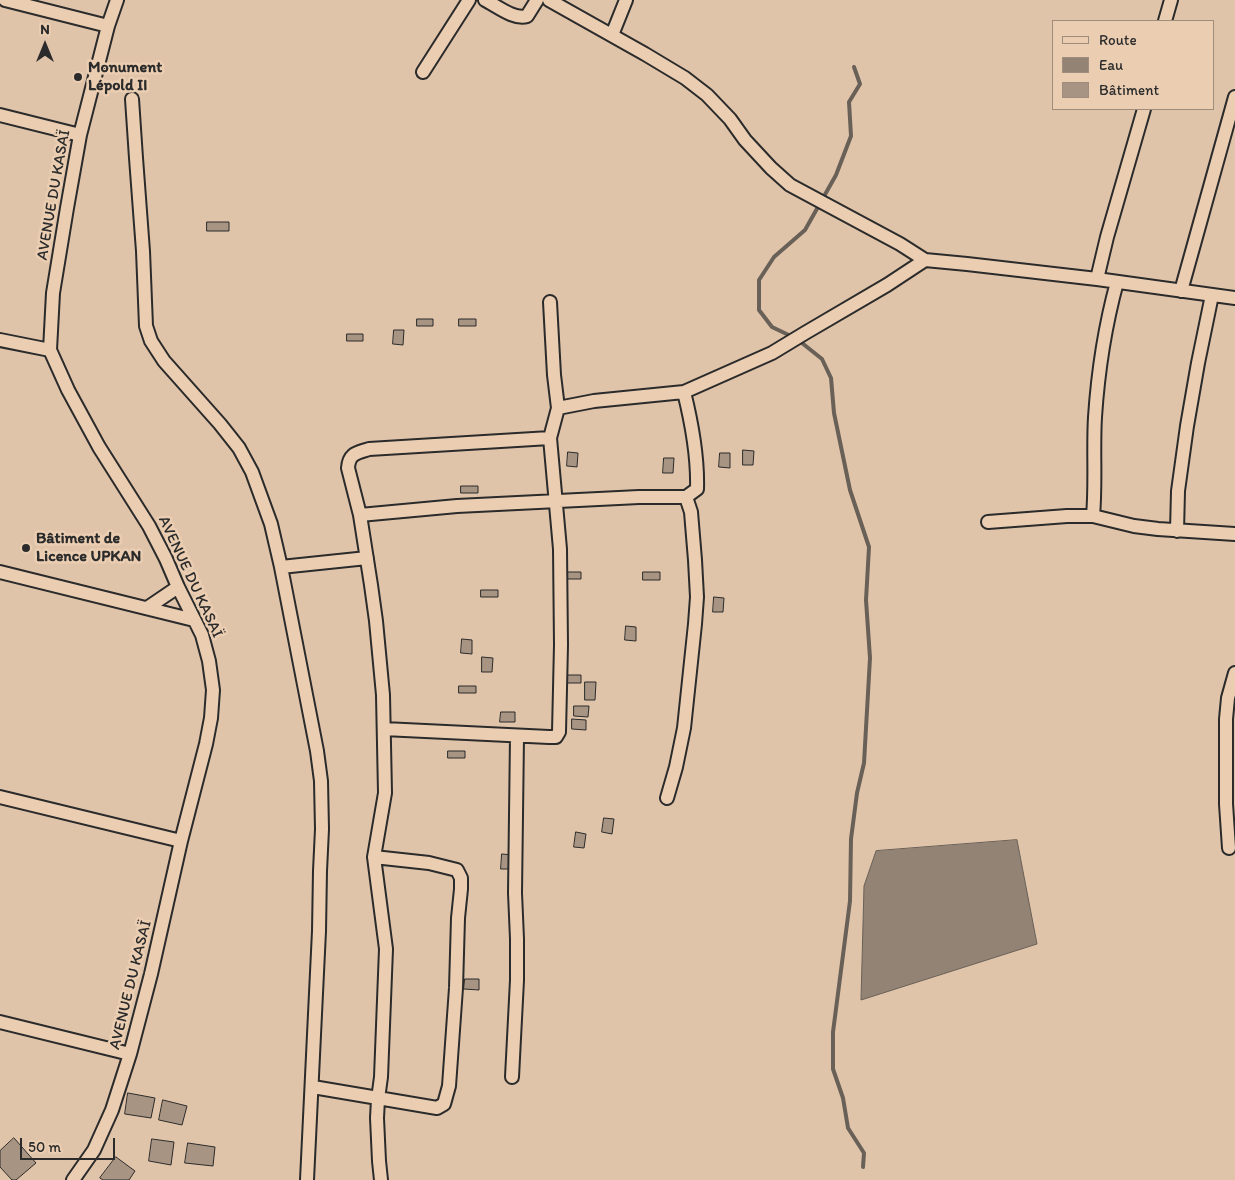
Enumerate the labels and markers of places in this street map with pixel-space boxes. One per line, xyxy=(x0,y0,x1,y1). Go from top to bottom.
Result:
place label: Monument Lépold II xyxy=(88,58,162,96)
marker: Monument Lépold II xyxy=(72,71,84,83)
place label: Bâtiment de Licence UPKAN xyxy=(36,529,141,567)
marker: Bâtiment de Licence UPKAN xyxy=(20,542,32,554)

